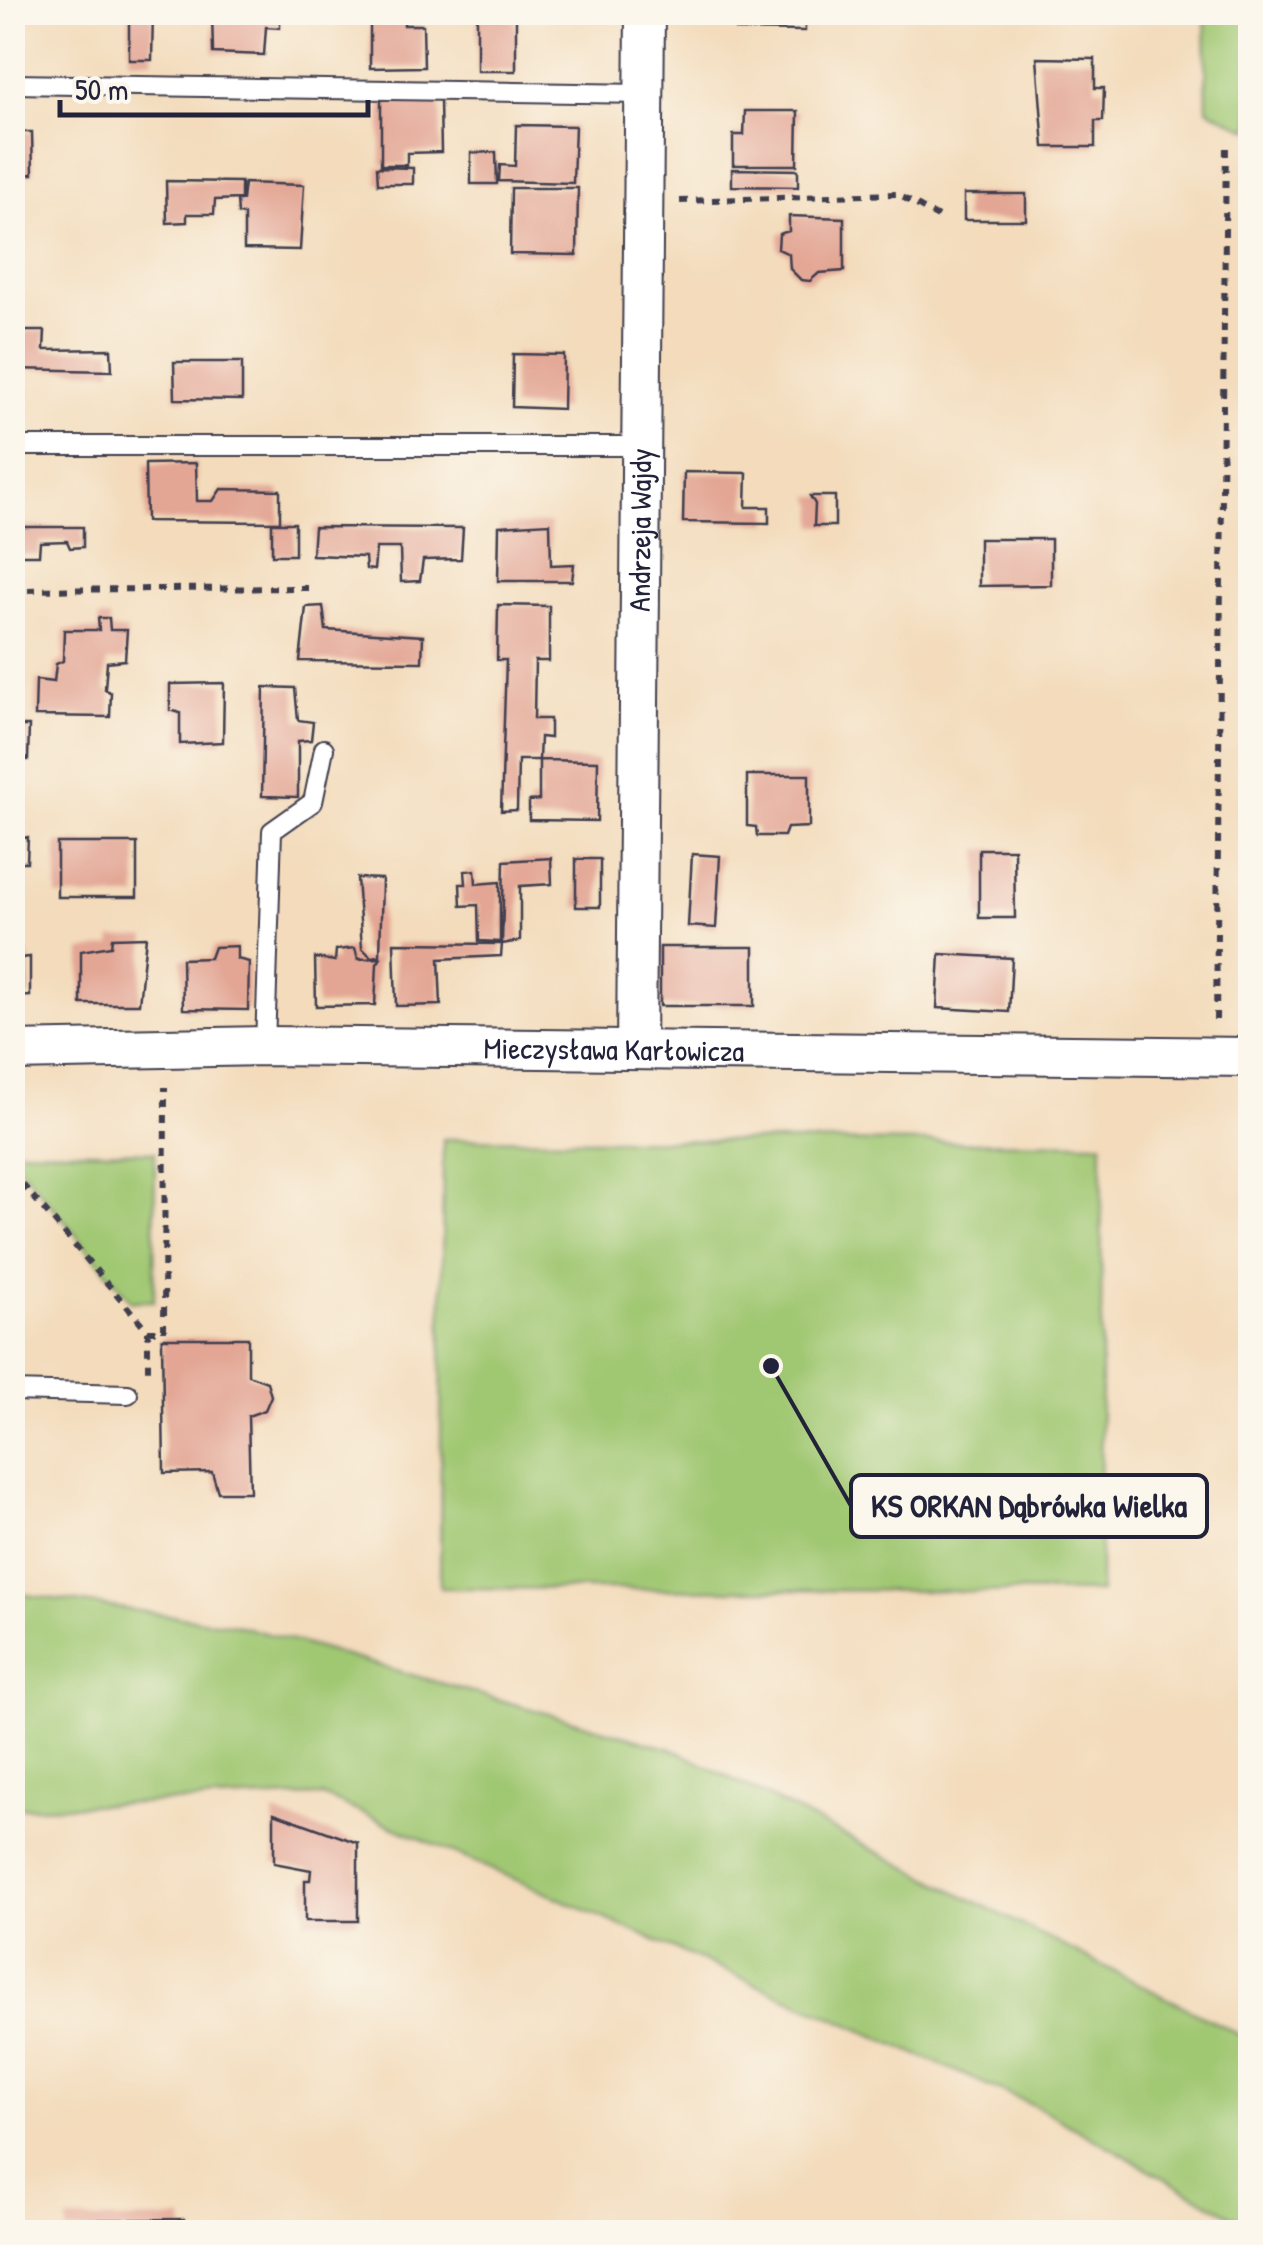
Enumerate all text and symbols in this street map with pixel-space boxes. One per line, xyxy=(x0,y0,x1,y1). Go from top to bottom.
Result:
scale bar xyxy=(60,55,368,117)
text: 50 m xyxy=(75,69,128,109)
street label: Andrzeja Wajdy xyxy=(619,448,660,612)
street label: Mieczysława Karłowicza xyxy=(484,1027,745,1070)
callout: KS ORKAN Dąbrówka Wielka xyxy=(851,1475,1207,1537)
text: KS ORKAN Dąbrówka Wielka xyxy=(871,1484,1187,1527)

